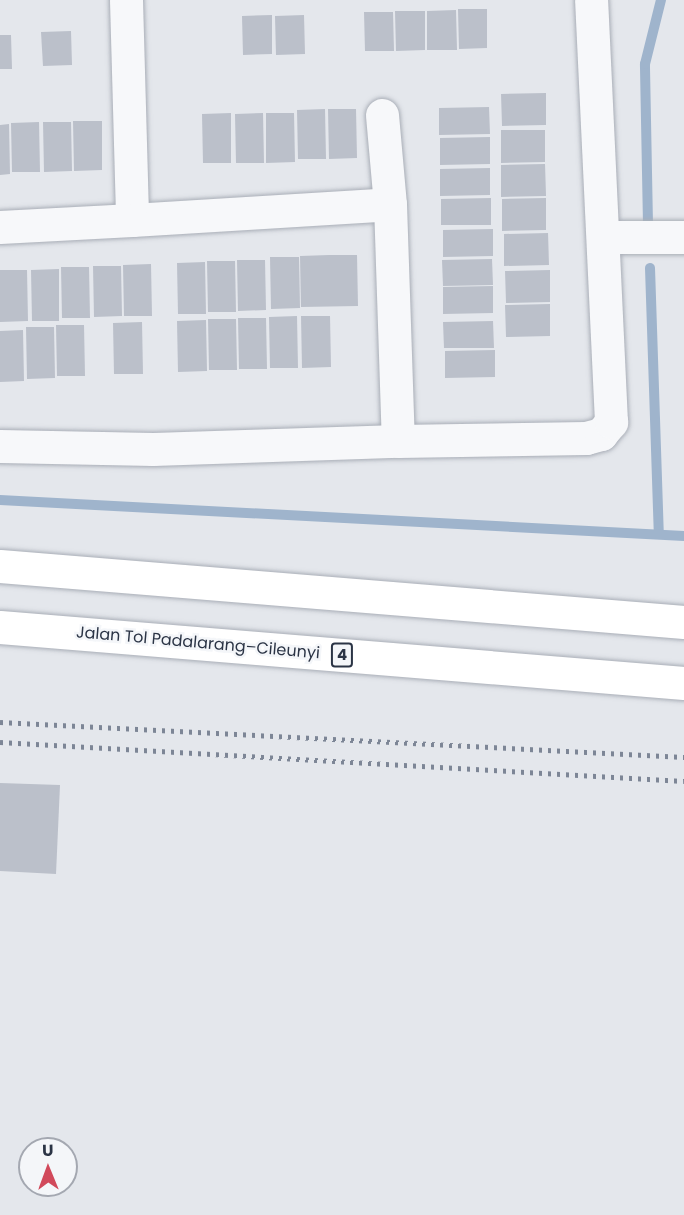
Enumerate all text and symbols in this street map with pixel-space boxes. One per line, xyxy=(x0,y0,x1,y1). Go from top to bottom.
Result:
street label: Jalan Tol Padalarang–Cileunyi xyxy=(75,623,321,663)
road number: 4 xyxy=(330,643,354,667)
north arrow xyxy=(18,1137,78,1197)
text: U xyxy=(42,1139,54,1162)

